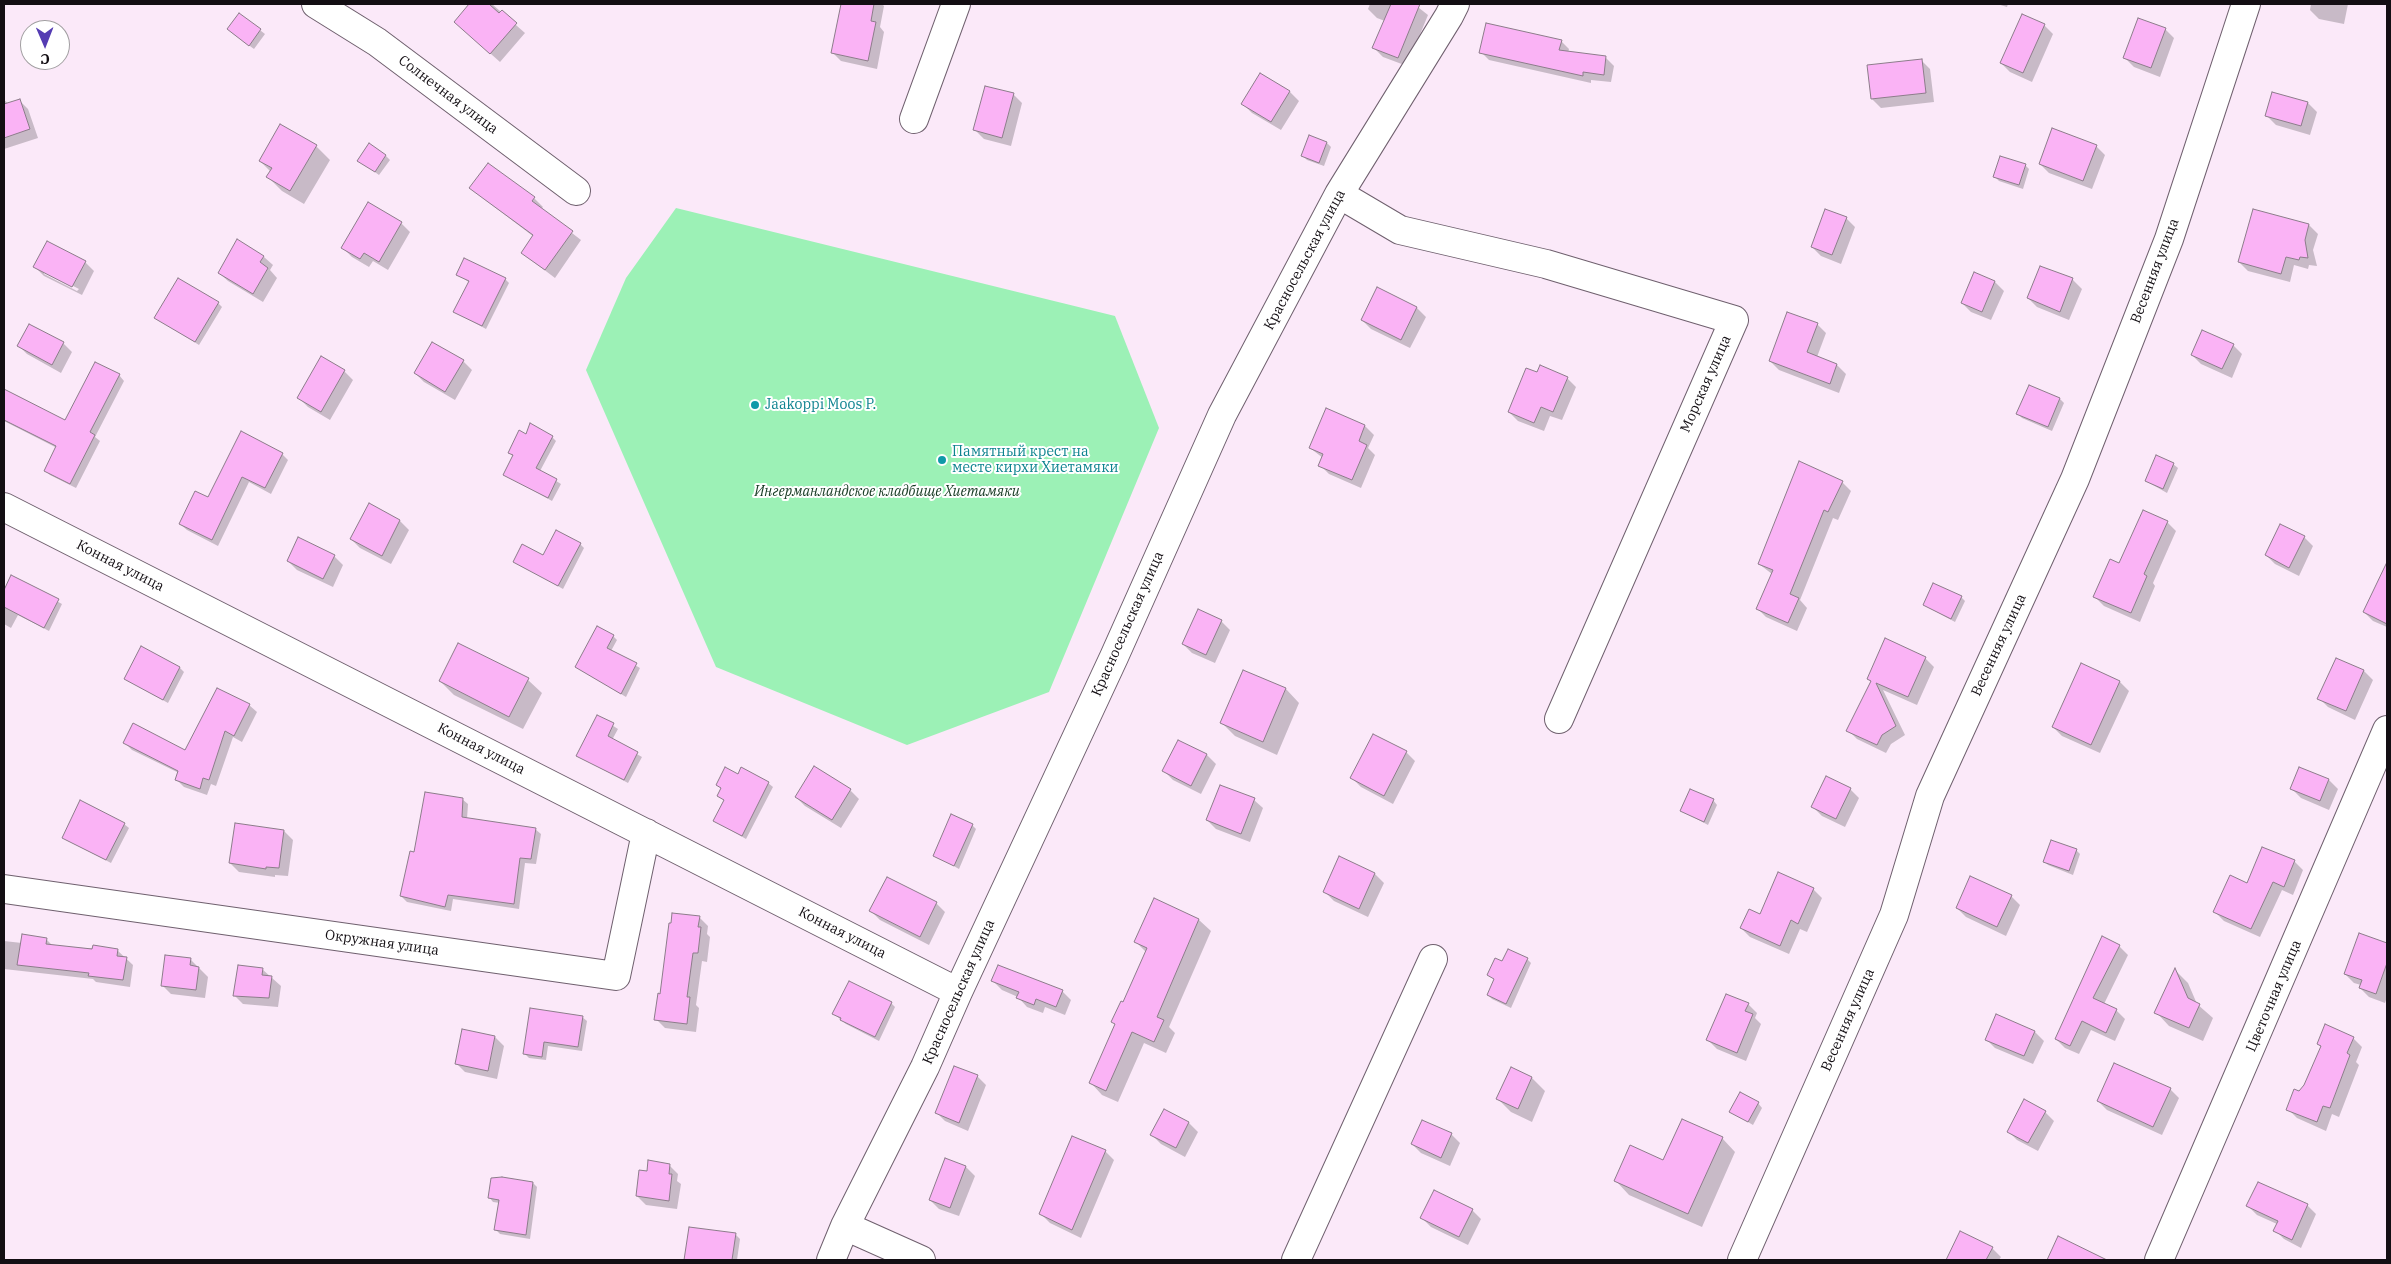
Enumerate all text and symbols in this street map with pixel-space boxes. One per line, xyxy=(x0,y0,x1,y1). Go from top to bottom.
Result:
north arrow xyxy=(20,20,70,70)
text: С xyxy=(40,50,50,68)
street label: Солнечная улица xyxy=(395,52,501,138)
street label: Красносельская улица xyxy=(1261,187,1349,333)
street label: Весенняя улица xyxy=(2127,216,2183,326)
street label: Морская улица xyxy=(1677,333,1735,435)
place label: Jaakoppi Moos P. xyxy=(765,397,876,413)
marker: Jaakoppi Moos P. xyxy=(749,399,761,411)
place label: Памятный крест на месте кирхи Хиетамяки xyxy=(952,444,1119,477)
marker: Памятный крест на месте кирхи Хиетамяки xyxy=(936,454,948,466)
park label: Ингерманландское кладбище Хиетамяки xyxy=(754,484,1020,500)
street label: Конная улица xyxy=(73,537,167,595)
street label: Красносельская улица xyxy=(1088,549,1168,699)
street label: Весенняя улица xyxy=(1968,591,2030,699)
street label: Конная улица xyxy=(434,720,528,778)
street label: Конная улица xyxy=(795,904,889,962)
street label: Красносельская улица xyxy=(919,917,999,1067)
street label: Окружная улица xyxy=(324,927,440,959)
street label: Цветочная улица xyxy=(2243,938,2305,1054)
street label: Весенняя улица xyxy=(1818,966,1878,1074)

